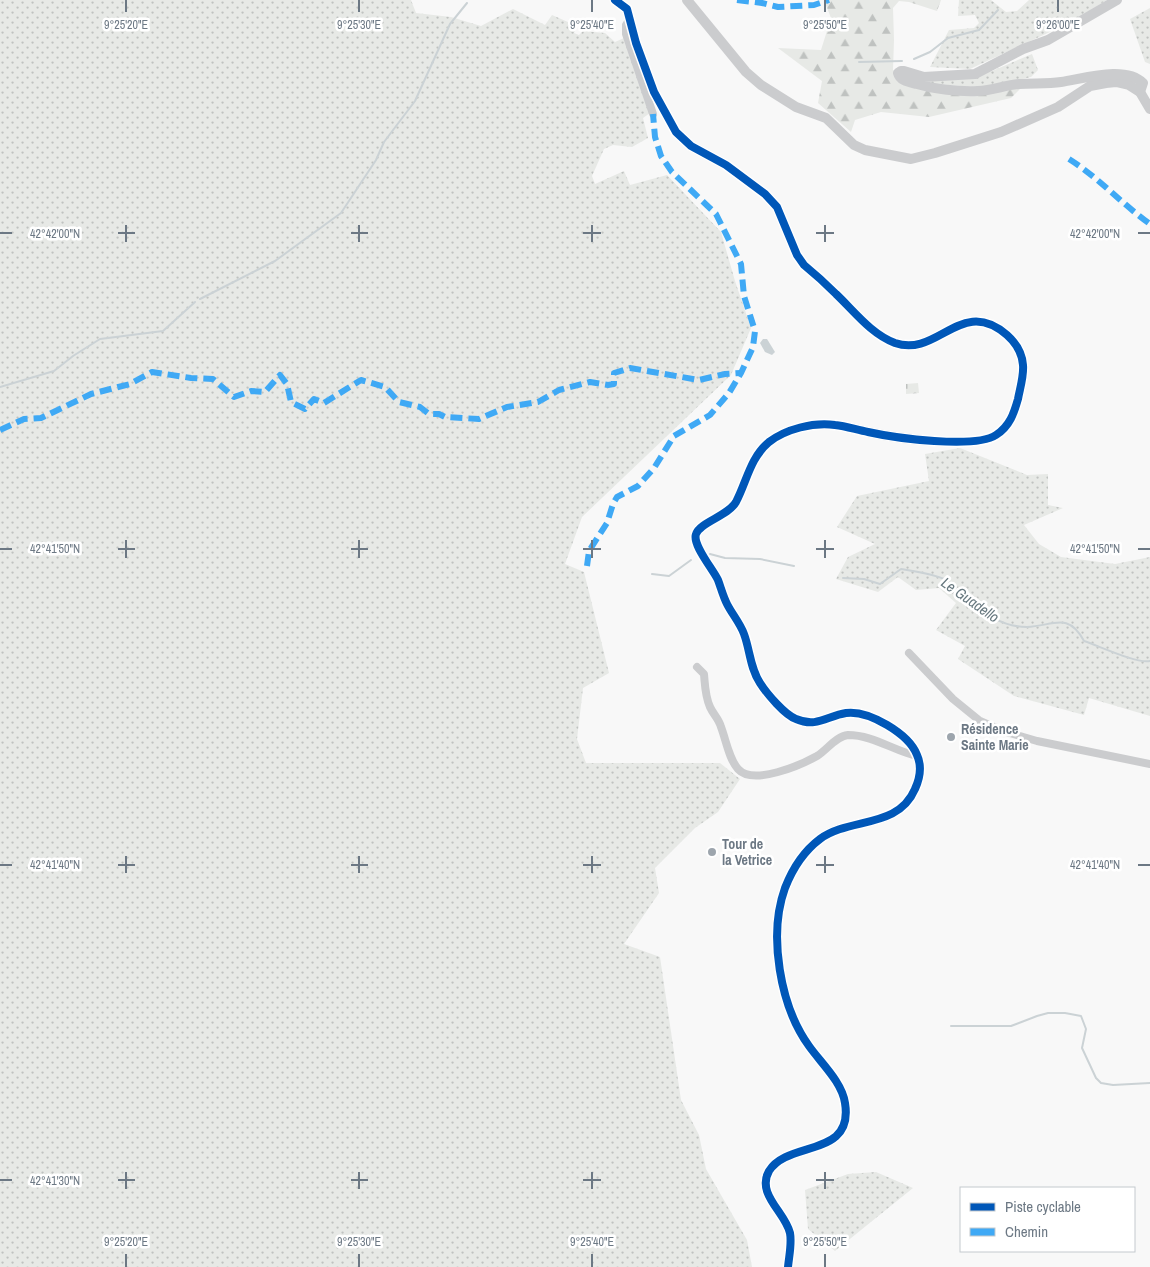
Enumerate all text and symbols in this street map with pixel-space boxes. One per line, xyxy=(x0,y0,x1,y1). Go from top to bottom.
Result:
text: 9°25'20"E xyxy=(104,17,148,33)
text: 9°25'30"E xyxy=(337,17,381,33)
text: 9°25'40"E xyxy=(570,17,614,33)
text: 9°25'50"E xyxy=(803,17,847,33)
text: 9°26'00"E xyxy=(1036,17,1080,33)
text: 42°42'00"N xyxy=(30,226,80,242)
text: 42°42'00"N xyxy=(1070,226,1120,242)
text: 42°41'50"N xyxy=(30,541,80,557)
text: 42°41'50"N xyxy=(1070,541,1120,557)
water label: Le Guadello xyxy=(937,572,1004,627)
place label: Résidence Sainte Marie xyxy=(961,720,1029,754)
marker: Résidence Sainte Marie xyxy=(945,731,957,743)
place label: Tour de la Vetrice xyxy=(722,835,772,869)
marker: Tour de la Vetrice xyxy=(706,846,718,858)
text: 42°41'40"N xyxy=(30,857,80,873)
text: 42°41'40"N xyxy=(1070,857,1120,873)
text: 42°41'30"N xyxy=(30,1173,80,1189)
legend xyxy=(960,1187,1135,1252)
text: Piste cyclable xyxy=(1005,1196,1081,1217)
text: Chemin xyxy=(1005,1221,1048,1242)
text: 9°25'20"E xyxy=(104,1234,148,1250)
text: 9°25'30"E xyxy=(337,1234,381,1250)
text: 9°25'40"E xyxy=(570,1234,614,1250)
text: 9°25'50"E xyxy=(803,1234,847,1250)

